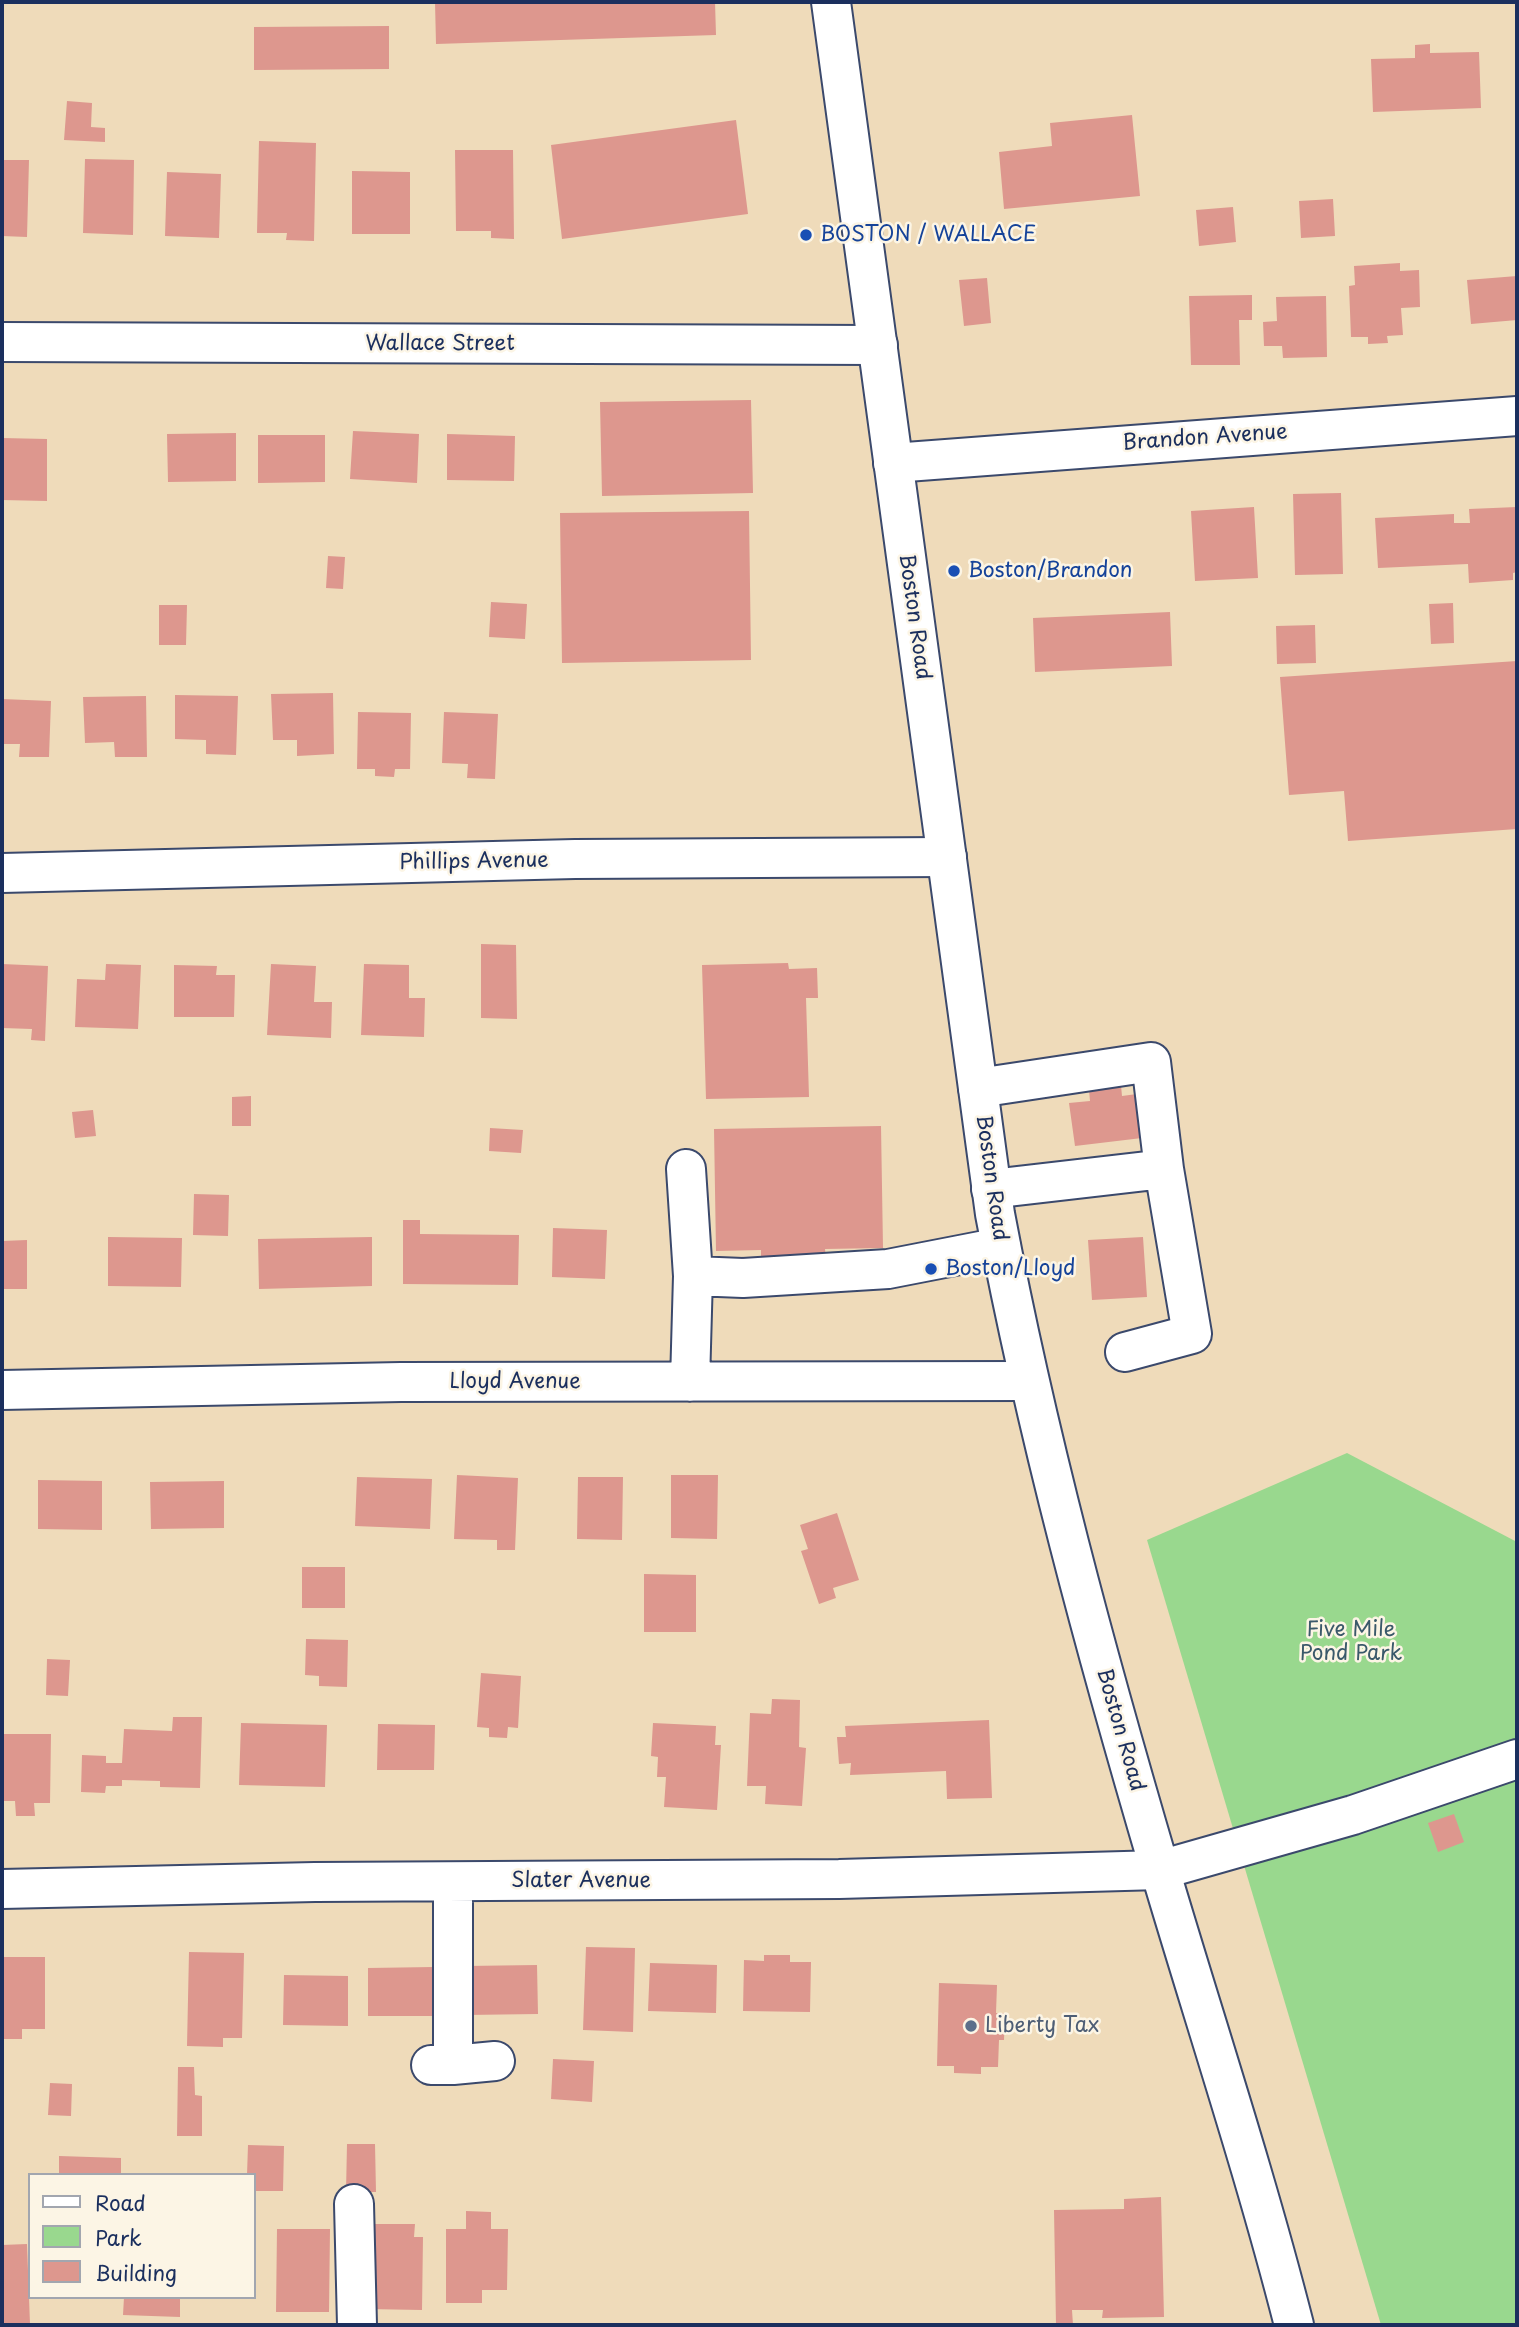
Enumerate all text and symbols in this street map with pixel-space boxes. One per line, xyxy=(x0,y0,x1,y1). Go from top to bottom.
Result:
place label: BOSTON / WALLACE xyxy=(820,222,1036,248)
marker: BOSTON / WALLACE xyxy=(798,227,814,243)
street label: Wallace Street xyxy=(365,331,515,357)
street label: Brandon Avenue xyxy=(1122,420,1288,456)
street label: Boston Road xyxy=(893,552,935,682)
place label: Boston/Brandon xyxy=(968,558,1132,584)
marker: Boston/Brandon xyxy=(946,563,962,579)
street label: Phillips Avenue xyxy=(399,848,549,876)
street label: Boston Road xyxy=(970,1113,1012,1243)
place label: Boston/Lloyd xyxy=(945,1256,1075,1282)
marker: Boston/Lloyd xyxy=(923,1261,939,1277)
street label: Lloyd Avenue xyxy=(449,1369,581,1395)
park label: Five Mile Pond Park xyxy=(1300,1617,1402,1667)
street label: Boston Road xyxy=(1090,1666,1150,1794)
street label: Slater Avenue xyxy=(511,1868,651,1894)
place label: Liberty Tax xyxy=(985,2013,1099,2039)
marker: Liberty Tax xyxy=(963,2018,979,2034)
legend xyxy=(28,2173,256,2299)
text: Road xyxy=(95,2186,146,2218)
text: Park xyxy=(95,2221,142,2253)
text: Building xyxy=(95,2256,177,2288)

